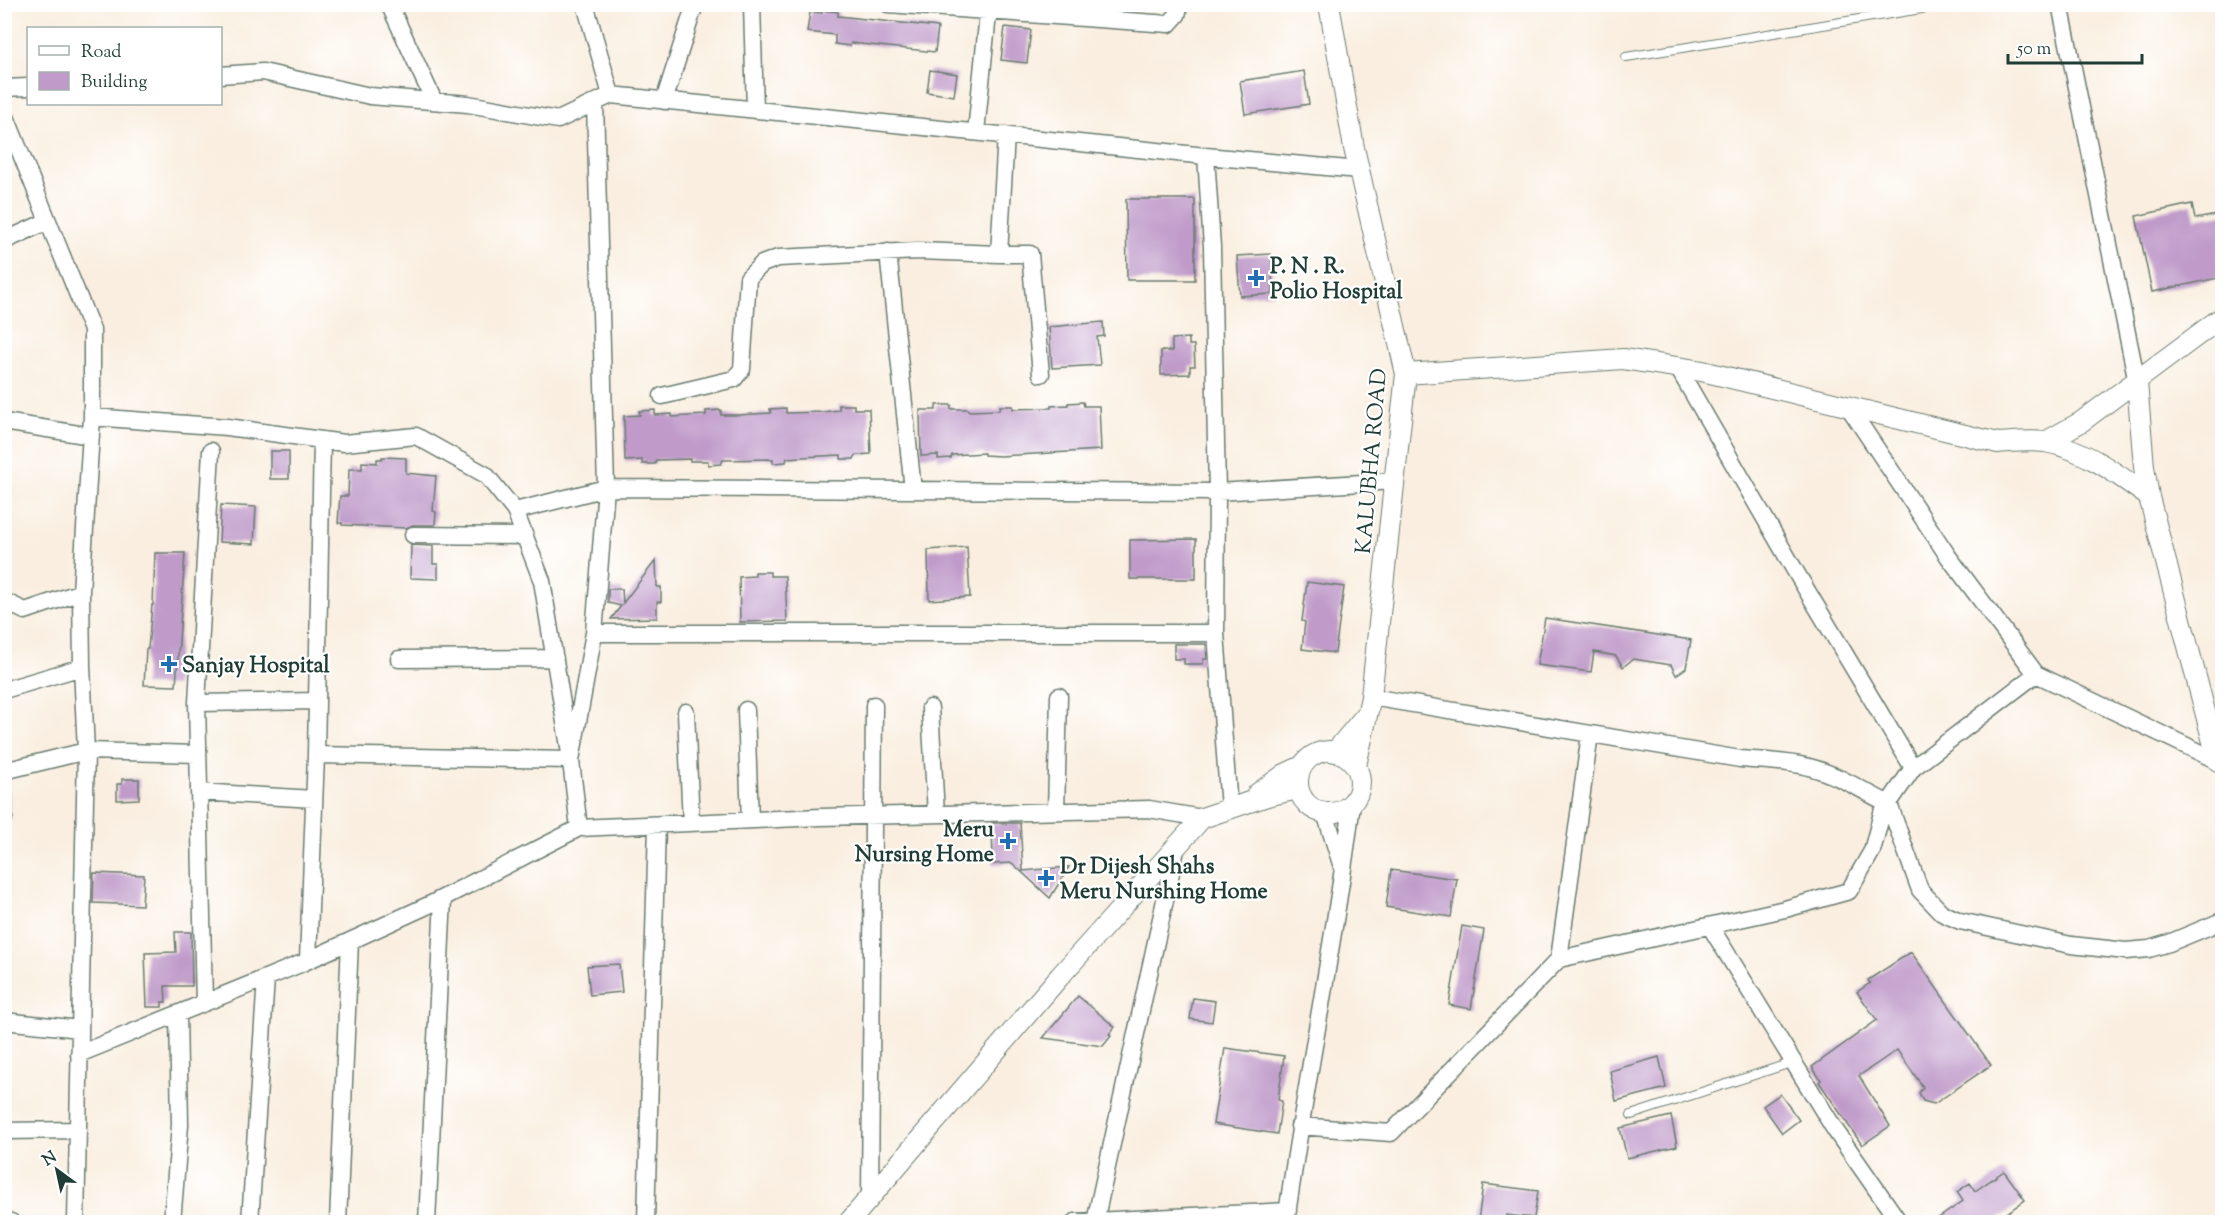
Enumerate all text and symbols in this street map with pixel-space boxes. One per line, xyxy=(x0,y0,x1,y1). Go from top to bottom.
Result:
legend xyxy=(27,27,222,105)
scale bar xyxy=(2008,27,2142,65)
text: 50 m xyxy=(2016,37,2052,63)
text: Road xyxy=(81,40,121,66)
text: Building xyxy=(81,70,147,96)
place label: P. N . R. Polio Hospital xyxy=(1270,252,1403,309)
marker: P. N . R. Polio Hospital xyxy=(1247,269,1265,287)
street label: KALUBHA ROAD xyxy=(1349,367,1397,555)
place label: Sanjay Hospital xyxy=(182,651,331,683)
marker: Sanjay Hospital xyxy=(160,655,178,673)
place label: Meru Nursing Home xyxy=(855,815,994,872)
marker: Meru Nursing Home xyxy=(999,832,1017,850)
place label: Dr Dijesh Shahs Meru Nurshing Home xyxy=(1060,852,1268,909)
marker: Dr Dijesh Shahs Meru Nurshing Home xyxy=(1037,869,1055,887)
north arrow xyxy=(27,1140,87,1200)
text: N xyxy=(39,1146,62,1173)

